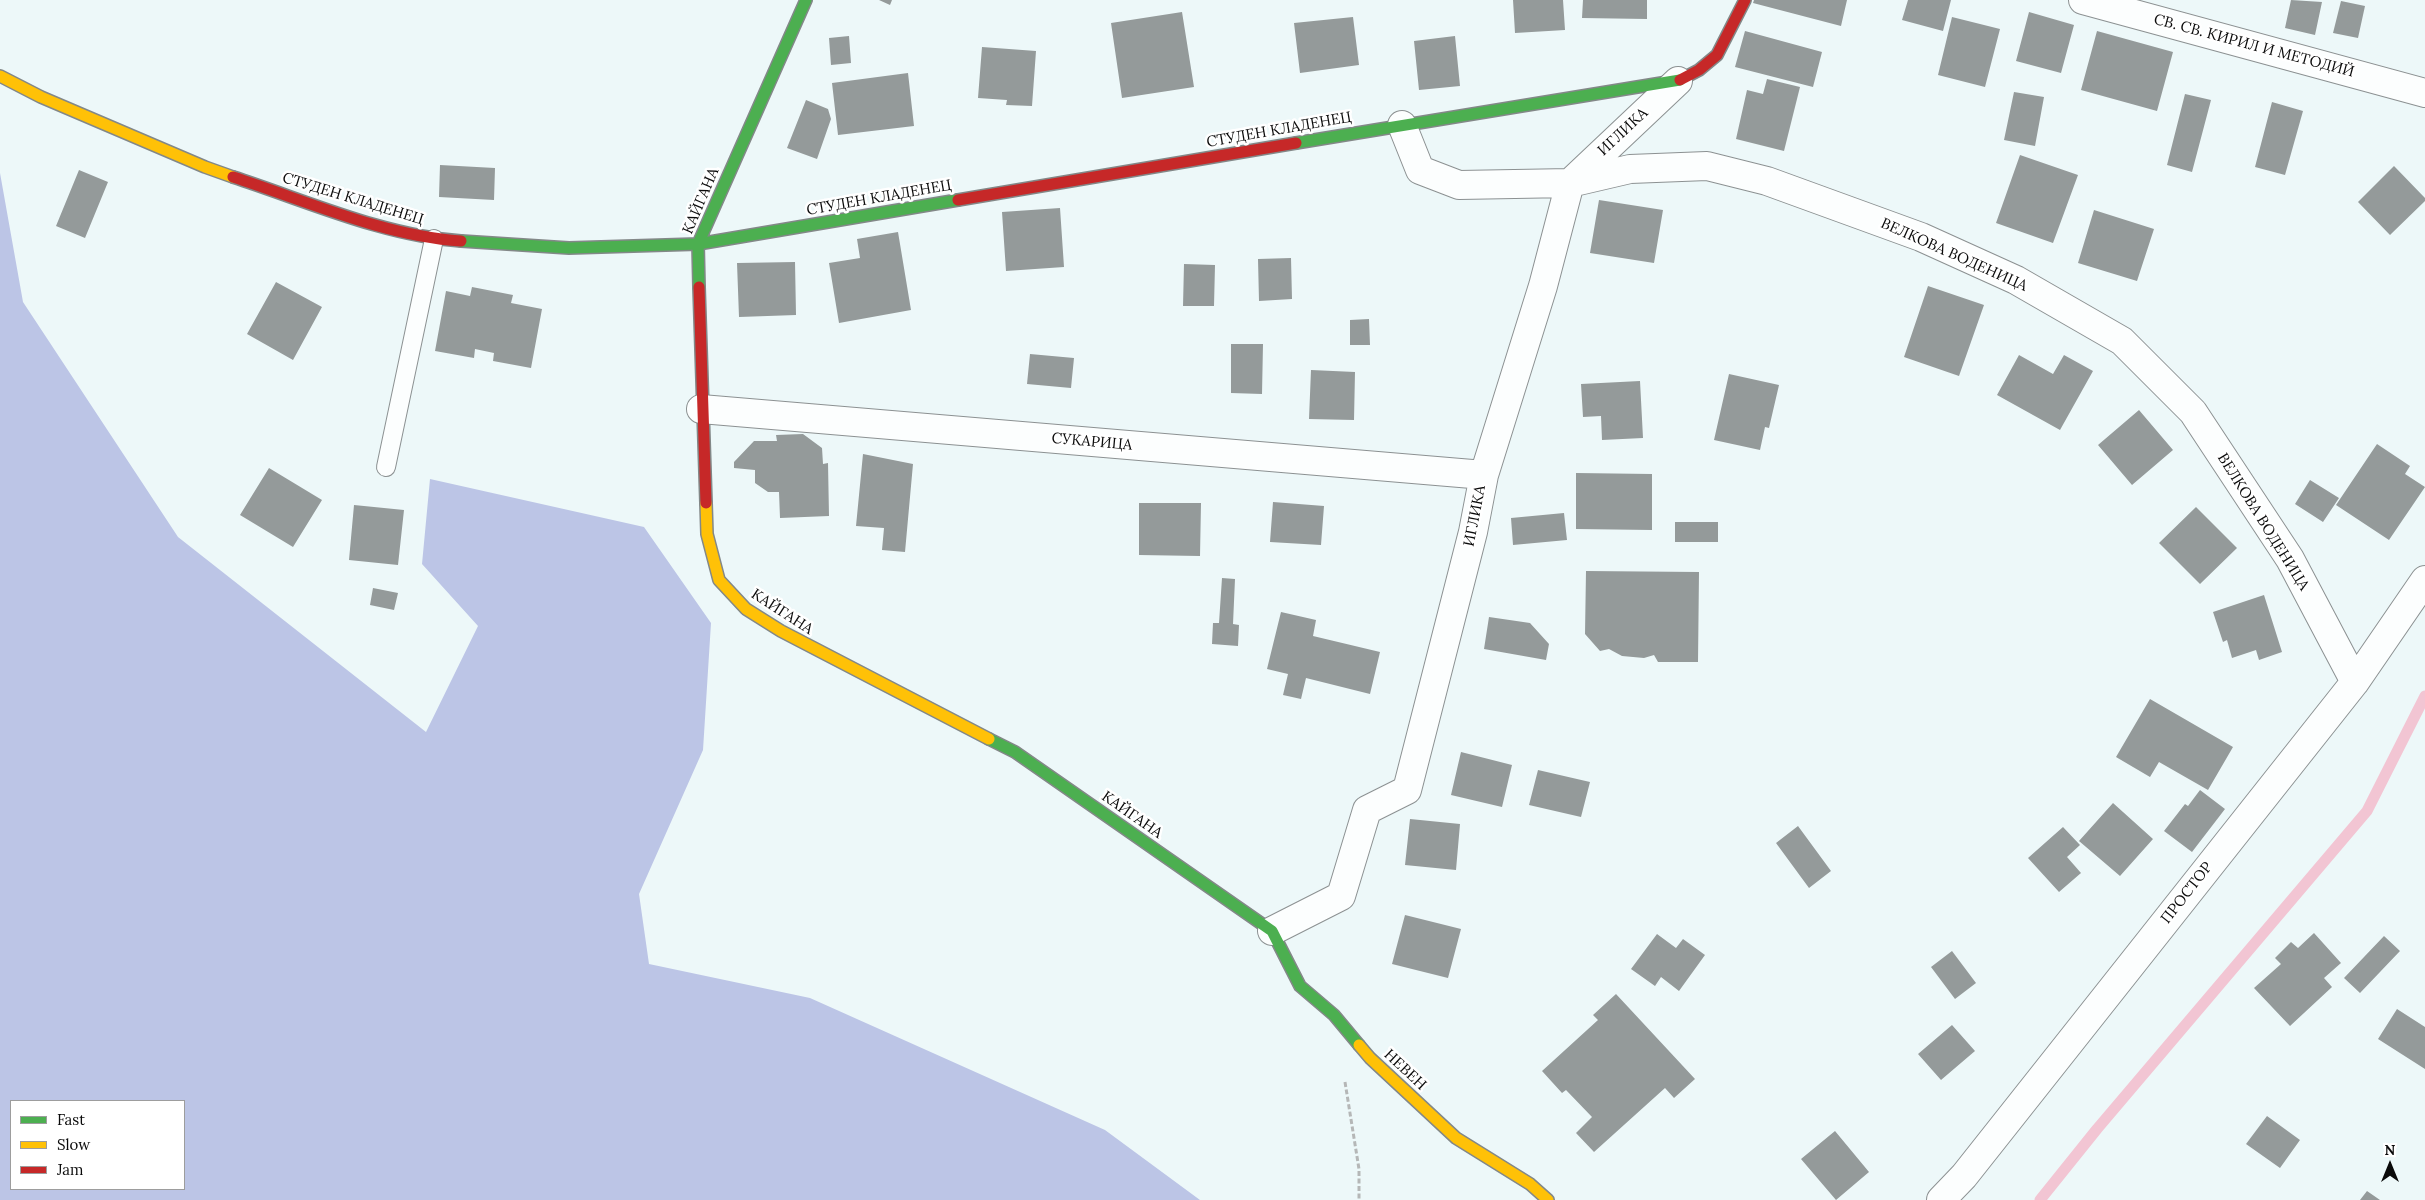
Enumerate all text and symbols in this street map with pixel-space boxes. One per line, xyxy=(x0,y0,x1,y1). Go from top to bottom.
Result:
street label: СВ. СВ. КИРИЛ И МЕТОДИЙ xyxy=(2152,11,2356,81)
street label: ИГЛИКА xyxy=(1594,104,1652,160)
street label: СТУДЕН КЛАДЕНЕЦ xyxy=(1205,108,1353,152)
street label: КАЙГАНА xyxy=(679,165,723,237)
street label: СТУДЕН КЛАДЕНЕЦ xyxy=(280,169,426,229)
street label: СТУДЕН КЛАДЕНЕЦ xyxy=(805,176,953,220)
street label: ВЕЛКОВА ВОДЕНИЦА xyxy=(1878,215,2030,295)
street label: СУКАРИЦА xyxy=(1051,430,1133,454)
street label: ВЕЛКОВА ВОДЕНИЦА xyxy=(2213,450,2313,594)
street label: ИГЛИКА xyxy=(1460,484,1490,548)
street label: КАЙГАНА xyxy=(748,585,816,639)
street label: КАЙГАНА xyxy=(1098,787,1166,843)
street label: ПРОСТОР xyxy=(2157,859,2217,927)
street label: НЕВЕН xyxy=(1380,1046,1430,1094)
legend xyxy=(10,1100,185,1190)
text: Fast xyxy=(57,1110,85,1129)
text: Slow xyxy=(57,1135,90,1154)
north arrow xyxy=(2365,1140,2415,1190)
text: N xyxy=(2385,1141,2395,1159)
text: Jam xyxy=(57,1160,84,1179)

